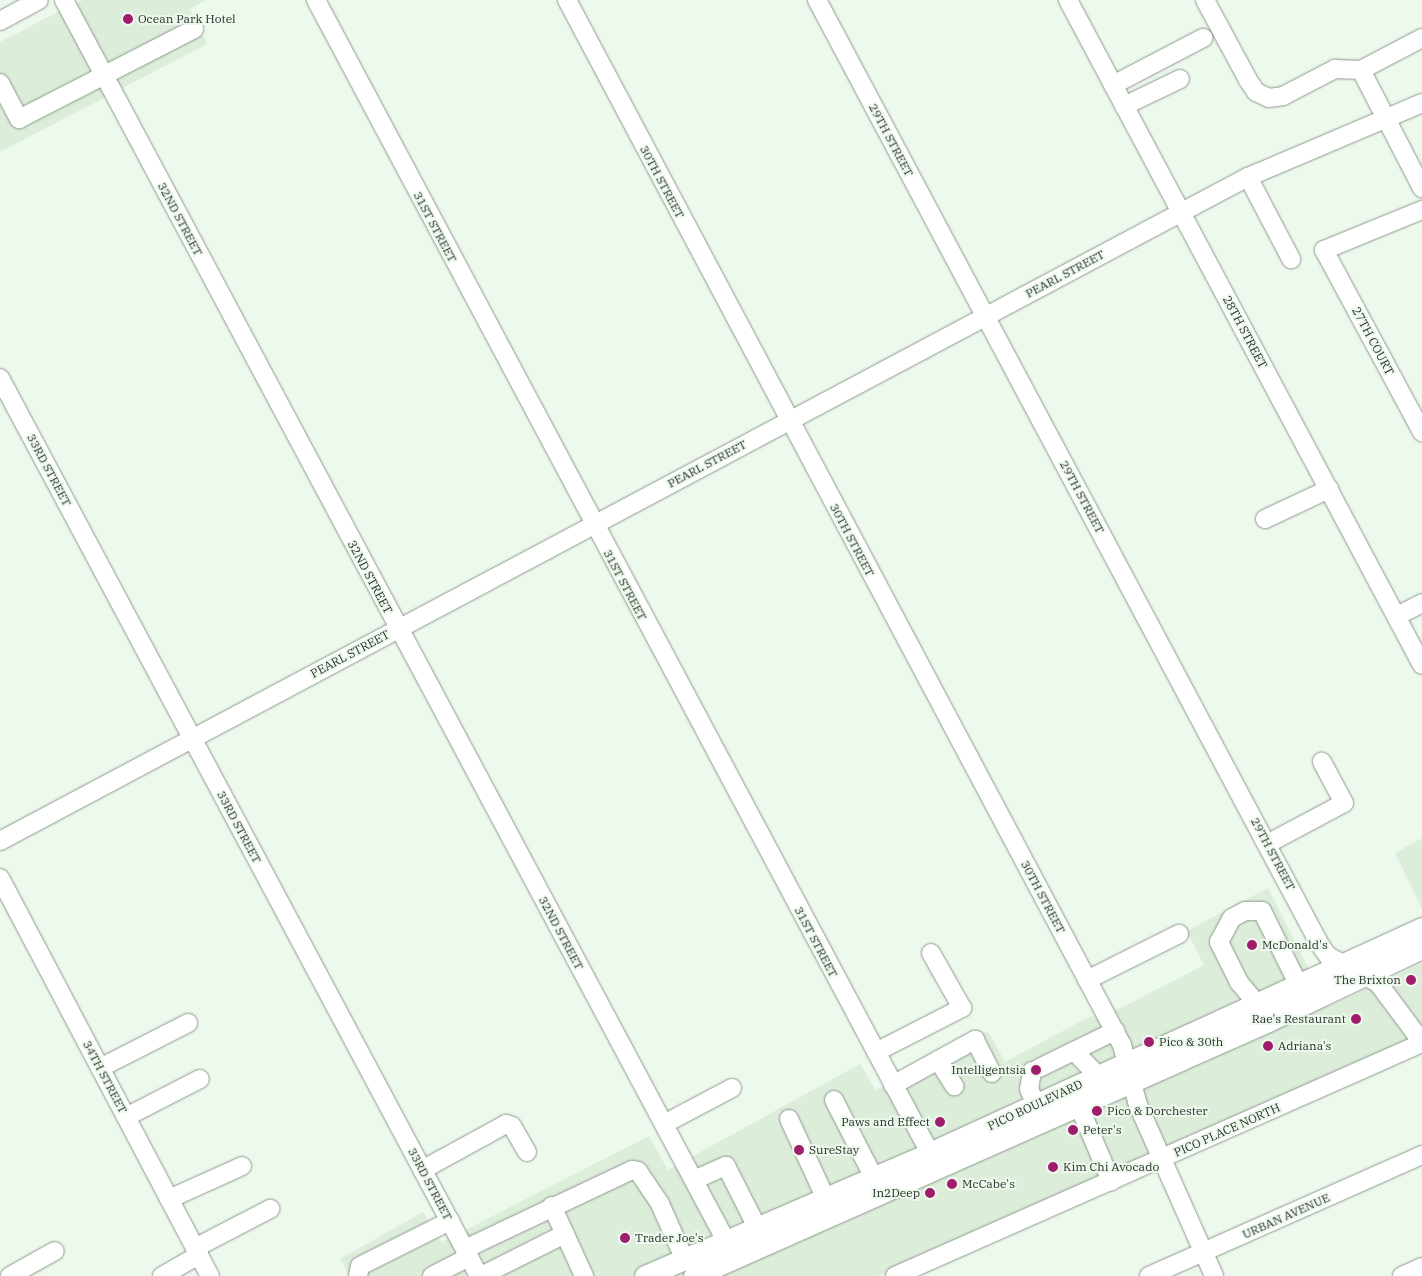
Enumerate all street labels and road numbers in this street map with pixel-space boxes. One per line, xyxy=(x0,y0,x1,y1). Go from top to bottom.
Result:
street label: 29TH STREET xyxy=(866,101,916,179)
street label: 30TH STREET xyxy=(637,143,687,221)
street label: 32ND STREET xyxy=(155,180,205,258)
street label: 31ST STREET xyxy=(410,189,460,265)
street label: PEARL STREET xyxy=(1023,247,1107,301)
street label: 28TH STREET xyxy=(1220,293,1270,371)
street label: 27TH COURT xyxy=(1349,304,1397,378)
street label: 33RD STREET xyxy=(24,431,74,509)
street label: PEARL STREET xyxy=(665,437,749,491)
street label: 29TH STREET xyxy=(1057,458,1107,536)
street label: 30TH STREET xyxy=(827,501,877,579)
street label: 32ND STREET xyxy=(345,538,395,616)
street label: 31ST STREET xyxy=(600,547,650,623)
street label: PEARL STREET xyxy=(308,627,392,681)
street label: 33RD STREET xyxy=(214,788,264,866)
street label: 29TH STREET xyxy=(1248,815,1298,893)
street label: 30TH STREET xyxy=(1018,858,1068,936)
street label: 32ND STREET xyxy=(536,894,586,972)
street label: 31ST STREET xyxy=(791,904,841,980)
street label: 34TH STREET xyxy=(80,1038,130,1116)
street label: PICO BOULEVARD xyxy=(985,1077,1085,1133)
street label: PICO PLACE NORTH xyxy=(1172,1100,1282,1160)
street label: 33RD STREET xyxy=(405,1145,455,1223)
street label: URBAN AVENUE xyxy=(1240,1190,1332,1242)

